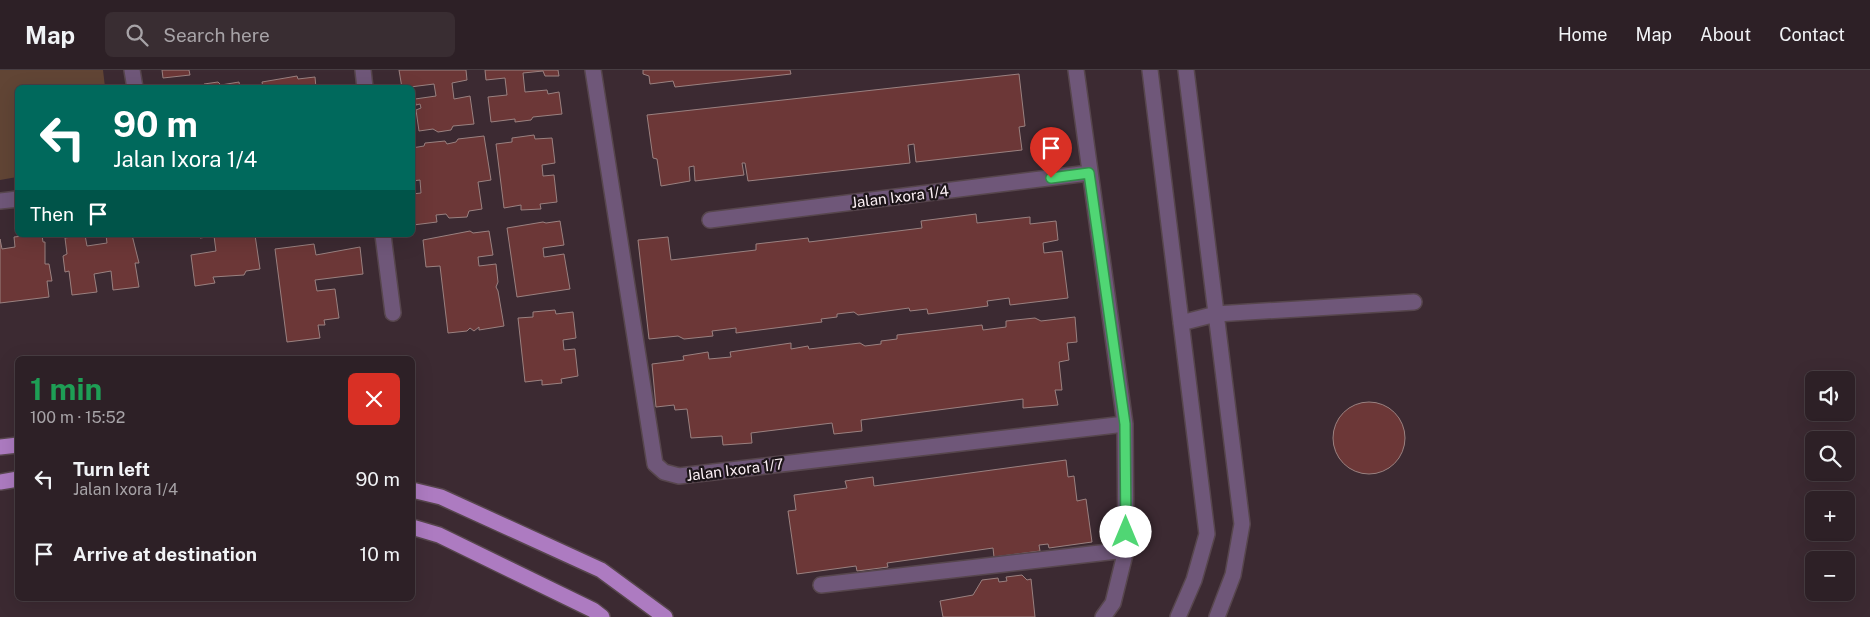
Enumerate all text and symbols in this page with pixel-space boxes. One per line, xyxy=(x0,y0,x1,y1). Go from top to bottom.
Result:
search box xyxy=(105,12,455,57)
text: Map xyxy=(25,21,75,49)
icon: search xyxy=(123,21,151,49)
text: Search here xyxy=(163,24,270,46)
text: Home xyxy=(1558,24,1608,45)
text: Map xyxy=(1636,24,1672,45)
text: About xyxy=(1700,24,1751,45)
text: Contact xyxy=(1779,24,1845,45)
text: 90 m xyxy=(113,104,198,145)
icon: left xyxy=(30,105,95,170)
pin xyxy=(1030,127,1072,178)
icon: arrive xyxy=(1037,134,1065,162)
text: Jalan Ixora 1/4 xyxy=(113,146,257,172)
street label: Jalan Ixora 1/4 xyxy=(850,182,950,211)
icon: arrive xyxy=(84,200,112,228)
text: Then xyxy=(30,203,74,225)
text: 1 min xyxy=(30,371,102,407)
map controls xyxy=(1805,371,1855,601)
button: sound xyxy=(1805,371,1855,421)
button: close xyxy=(348,373,400,425)
text: 100 m · 15:52 xyxy=(30,408,125,427)
button: search xyxy=(1805,431,1855,481)
street label: Jalan Ixora 1/7 xyxy=(685,455,785,484)
text: Turn left xyxy=(73,458,150,480)
icon: left xyxy=(30,465,58,493)
text: 90 m xyxy=(356,468,400,490)
text: Jalan Ixora 1/4 xyxy=(73,480,178,499)
button: + xyxy=(1805,491,1855,541)
position arrow xyxy=(1099,505,1151,557)
icon: arrive xyxy=(30,540,58,568)
text: Arrive at destination xyxy=(73,543,257,565)
text: 10 m xyxy=(360,543,400,565)
button: − xyxy=(1805,551,1855,601)

